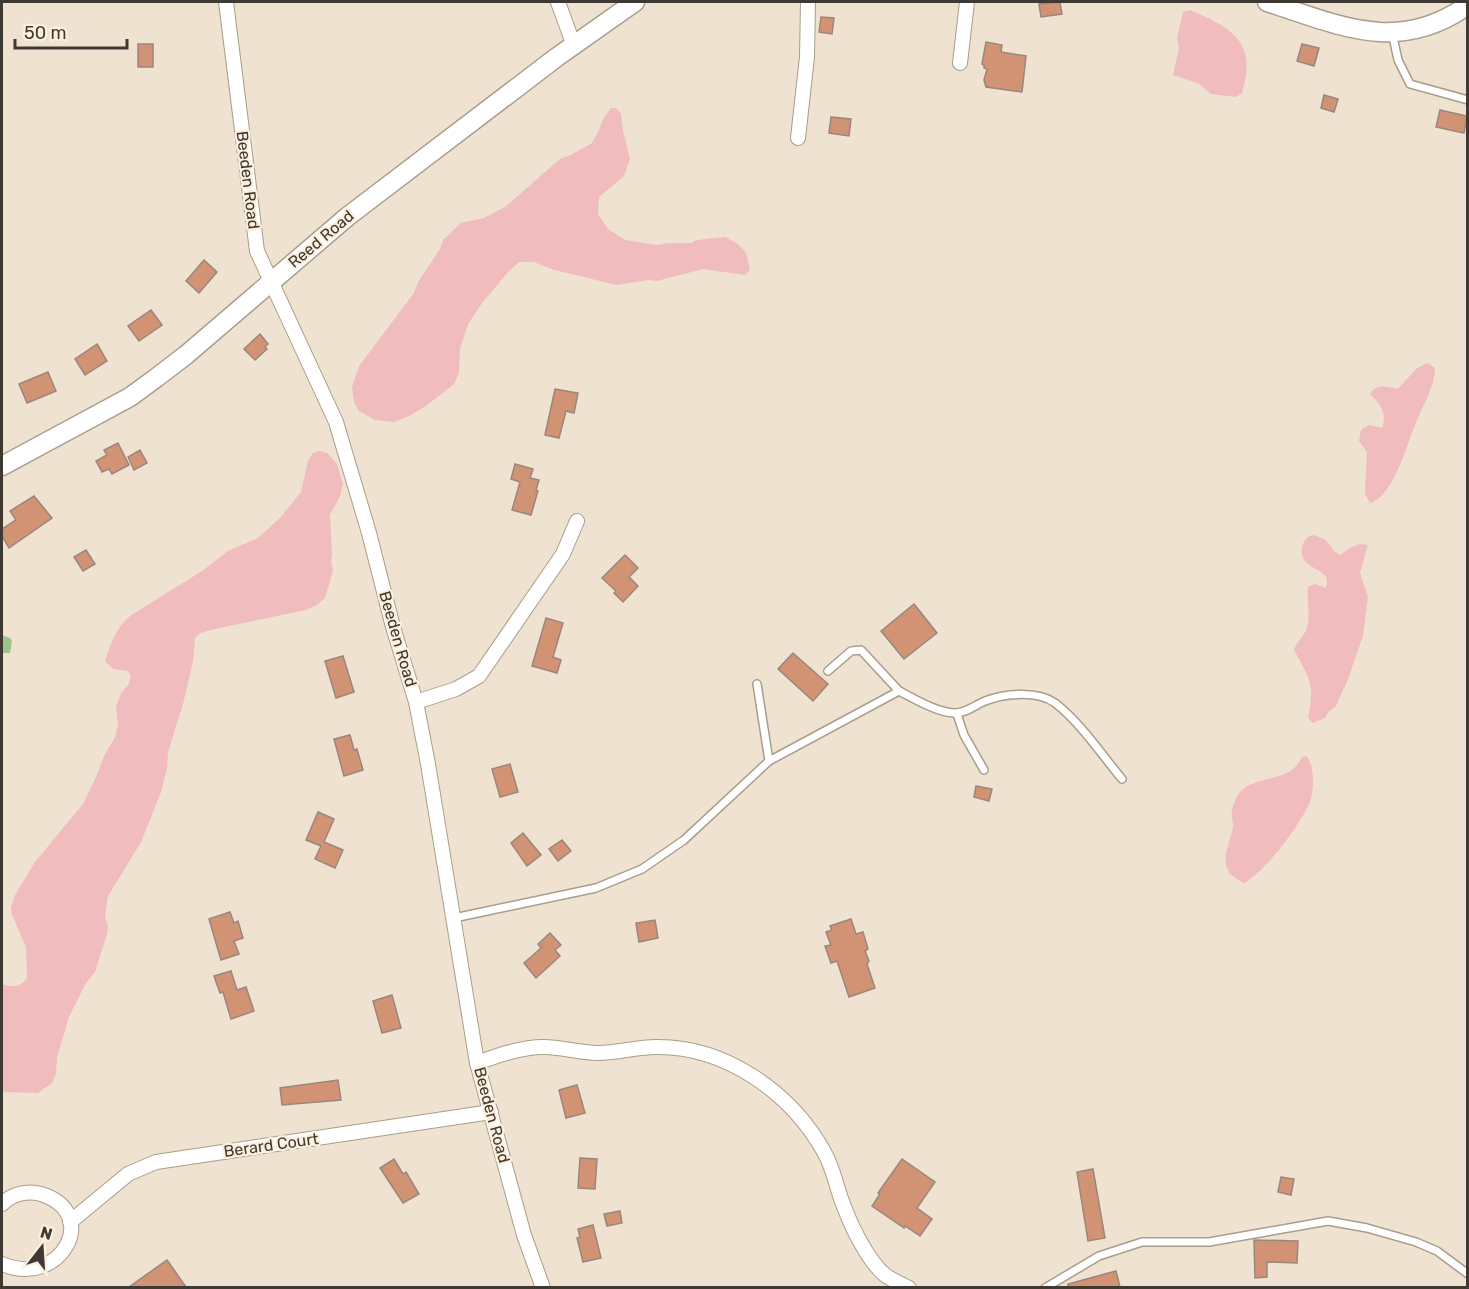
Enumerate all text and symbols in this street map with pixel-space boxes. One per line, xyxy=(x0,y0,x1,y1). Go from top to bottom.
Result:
scale bar xyxy=(15,12,128,50)
text: 50 m xyxy=(24,22,67,44)
street label: Beeden Road xyxy=(233,130,263,230)
street label: Reed Road xyxy=(284,206,358,272)
street label: Beeden Road xyxy=(375,589,421,689)
street label: Beeden Road xyxy=(470,1065,514,1165)
street label: Berard Court xyxy=(222,1129,320,1161)
north arrow xyxy=(12,1217,72,1277)
text: N xyxy=(38,1222,55,1244)

